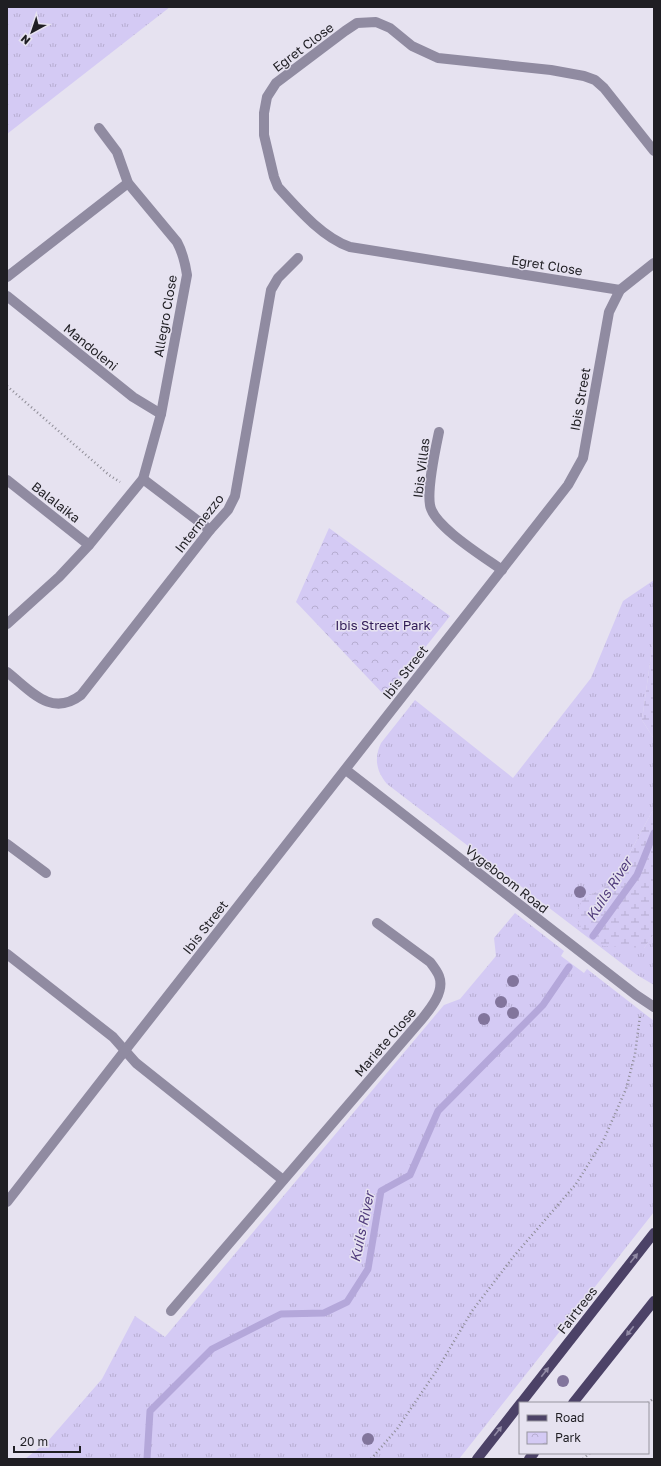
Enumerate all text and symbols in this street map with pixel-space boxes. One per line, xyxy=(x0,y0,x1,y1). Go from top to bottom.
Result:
north arrow xyxy=(12,12,52,52)
street label: Egret Close xyxy=(270,19,336,75)
text: N xyxy=(18,32,33,48)
street label: Egret Close xyxy=(510,251,584,279)
street label: Allegro Close xyxy=(150,274,180,358)
street label: Mandoleni xyxy=(61,320,121,374)
street label: Ibis Street xyxy=(567,366,593,432)
street label: Ibis Villas xyxy=(409,437,433,499)
street label: Balalaika xyxy=(29,478,83,526)
street label: Intermezzo xyxy=(171,490,227,556)
park label: Ibis Street Park xyxy=(335,617,431,633)
street label: Ibis Street xyxy=(379,642,431,702)
street label: Vygeboom Road xyxy=(462,841,552,917)
water label: Kuils River xyxy=(582,852,637,923)
street label: Ibis Street xyxy=(179,897,231,957)
street label: Mariete Close xyxy=(351,1004,419,1080)
water label: Kuils River xyxy=(346,1188,378,1264)
one-way arrow xyxy=(630,1252,639,1263)
street label: Fairtrees xyxy=(554,1283,601,1337)
one-way arrow xyxy=(625,1326,634,1337)
one-way arrow xyxy=(540,1367,549,1378)
legend xyxy=(519,1402,649,1454)
text: Road xyxy=(555,1410,584,1425)
one-way arrow xyxy=(494,1426,503,1437)
scale bar xyxy=(14,1428,80,1454)
text: Park xyxy=(555,1430,581,1445)
text: 20 m xyxy=(20,1434,48,1449)

